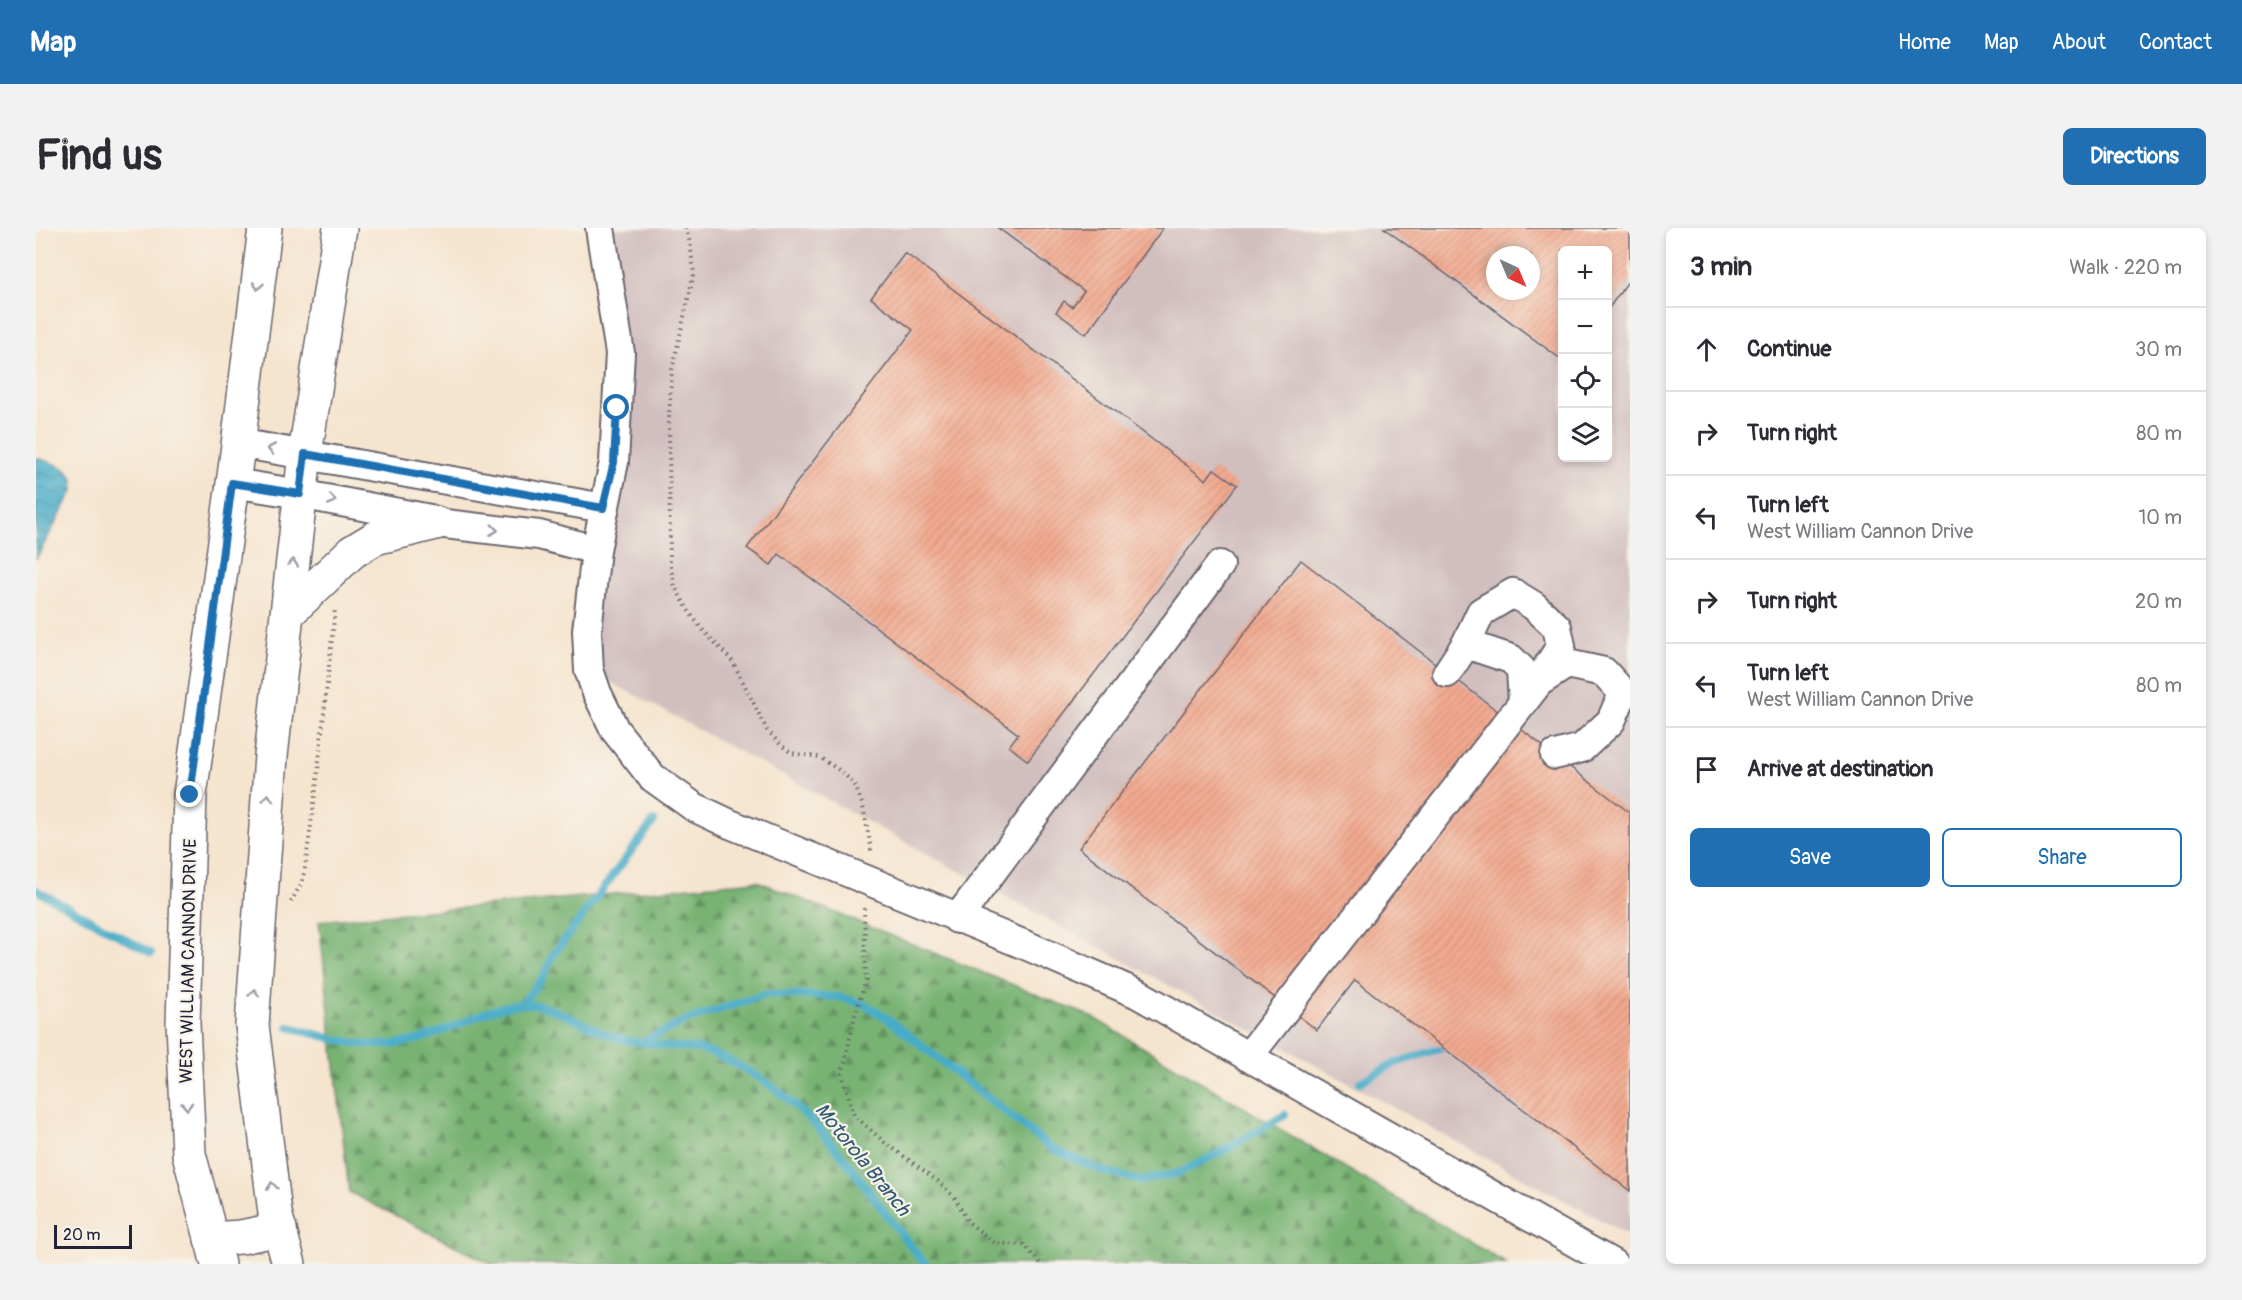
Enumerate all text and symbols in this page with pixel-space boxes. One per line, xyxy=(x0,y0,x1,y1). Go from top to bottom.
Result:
text: Map xyxy=(30,25,76,60)
text: Home xyxy=(1898,29,1951,56)
text: Map xyxy=(1984,29,2019,56)
text: About xyxy=(2052,29,2106,56)
text: Contact xyxy=(2139,29,2212,56)
button: Directions xyxy=(2063,128,2206,185)
text: Find us xyxy=(36,130,162,182)
north arrow xyxy=(1486,246,1540,300)
map controls xyxy=(1558,246,1612,462)
button: + xyxy=(1558,246,1612,300)
text: 3 min xyxy=(1690,251,1752,283)
text: Walk · 220 m xyxy=(2069,255,2182,280)
one-way arrow xyxy=(252,281,264,291)
button: − xyxy=(1558,300,1612,354)
icon: ahead xyxy=(1690,333,1723,366)
text: Continue xyxy=(1747,335,1831,363)
text: 30 m xyxy=(2135,337,2182,362)
button: locate xyxy=(1558,354,1612,408)
route start xyxy=(603,394,629,420)
button: layers xyxy=(1558,408,1612,462)
icon: right xyxy=(1690,417,1723,450)
text: Turn right xyxy=(1747,419,1837,447)
text: 80 m xyxy=(2136,421,2182,446)
one-way arrow xyxy=(267,443,277,456)
text: Turn left xyxy=(1747,491,1829,519)
one-way arrow xyxy=(326,493,336,506)
icon: left xyxy=(1690,501,1723,534)
text: 10 m xyxy=(2138,505,2182,530)
text: West William Cannon Drive xyxy=(1747,519,1973,544)
one-way arrow xyxy=(490,523,499,536)
one-way arrow xyxy=(286,558,299,567)
icon: right xyxy=(1690,585,1723,618)
text: Turn right xyxy=(1747,587,1837,615)
text: 20 m xyxy=(2135,589,2182,614)
text: Turn left xyxy=(1747,659,1829,687)
icon: left xyxy=(1690,669,1723,702)
text: 80 m xyxy=(2136,673,2182,698)
text: West William Cannon Drive xyxy=(1747,687,1973,712)
icon: arrive xyxy=(1690,753,1723,786)
text: Arrive at destination xyxy=(1747,755,1933,783)
route end xyxy=(176,781,202,807)
one-way arrow xyxy=(261,794,274,803)
button: Save xyxy=(1690,828,1930,887)
button: Share xyxy=(1942,828,2182,887)
street label: WEST WILLIAM CANNON DRIVE xyxy=(175,838,202,1084)
one-way arrow xyxy=(247,988,260,997)
water label: Motorola Branch xyxy=(810,1098,917,1222)
one-way arrow xyxy=(180,1102,193,1111)
one-way arrow xyxy=(266,1182,279,1191)
scale bar xyxy=(54,1222,132,1250)
text: 20 m xyxy=(63,1225,101,1245)

